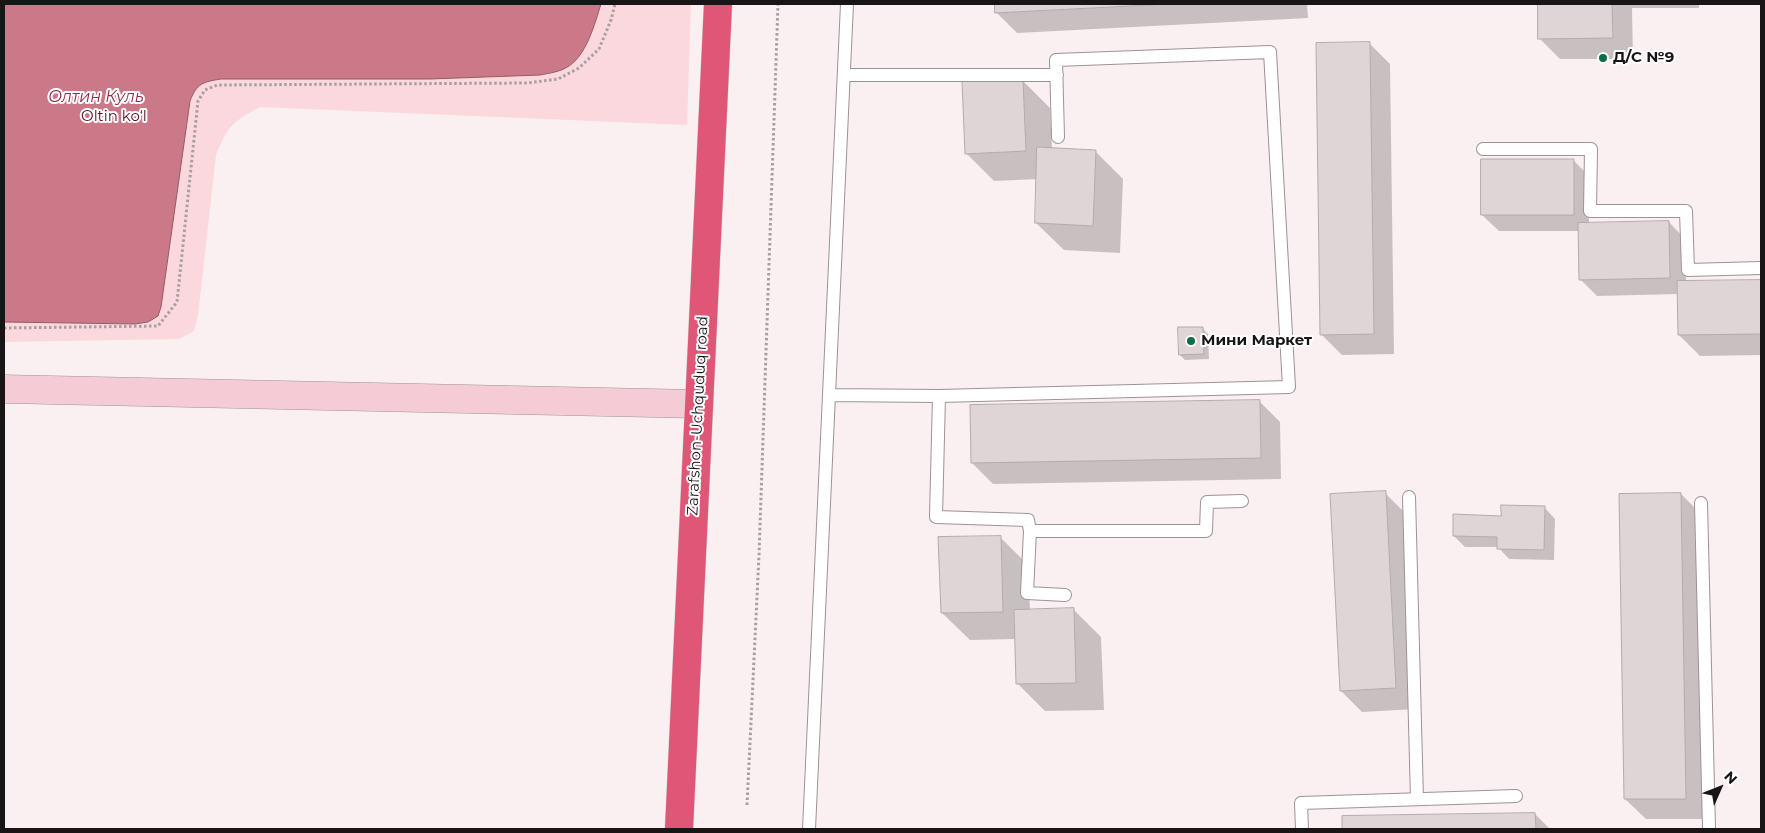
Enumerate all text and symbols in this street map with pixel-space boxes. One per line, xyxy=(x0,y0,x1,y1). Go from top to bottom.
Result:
place label: Д/С №9 xyxy=(1613,49,1674,67)
marker: Д/С №9 xyxy=(1597,52,1609,64)
water label: Олтин Куль xyxy=(48,87,144,107)
park label: Oltin ko‘l xyxy=(81,108,147,126)
street label: Zarafshon-Uchquduq road xyxy=(684,316,712,516)
place label: Мини Маркет xyxy=(1201,332,1312,350)
marker: Мини Маркет xyxy=(1185,335,1197,347)
north arrow xyxy=(1695,763,1745,813)
text: N xyxy=(1720,767,1741,788)

